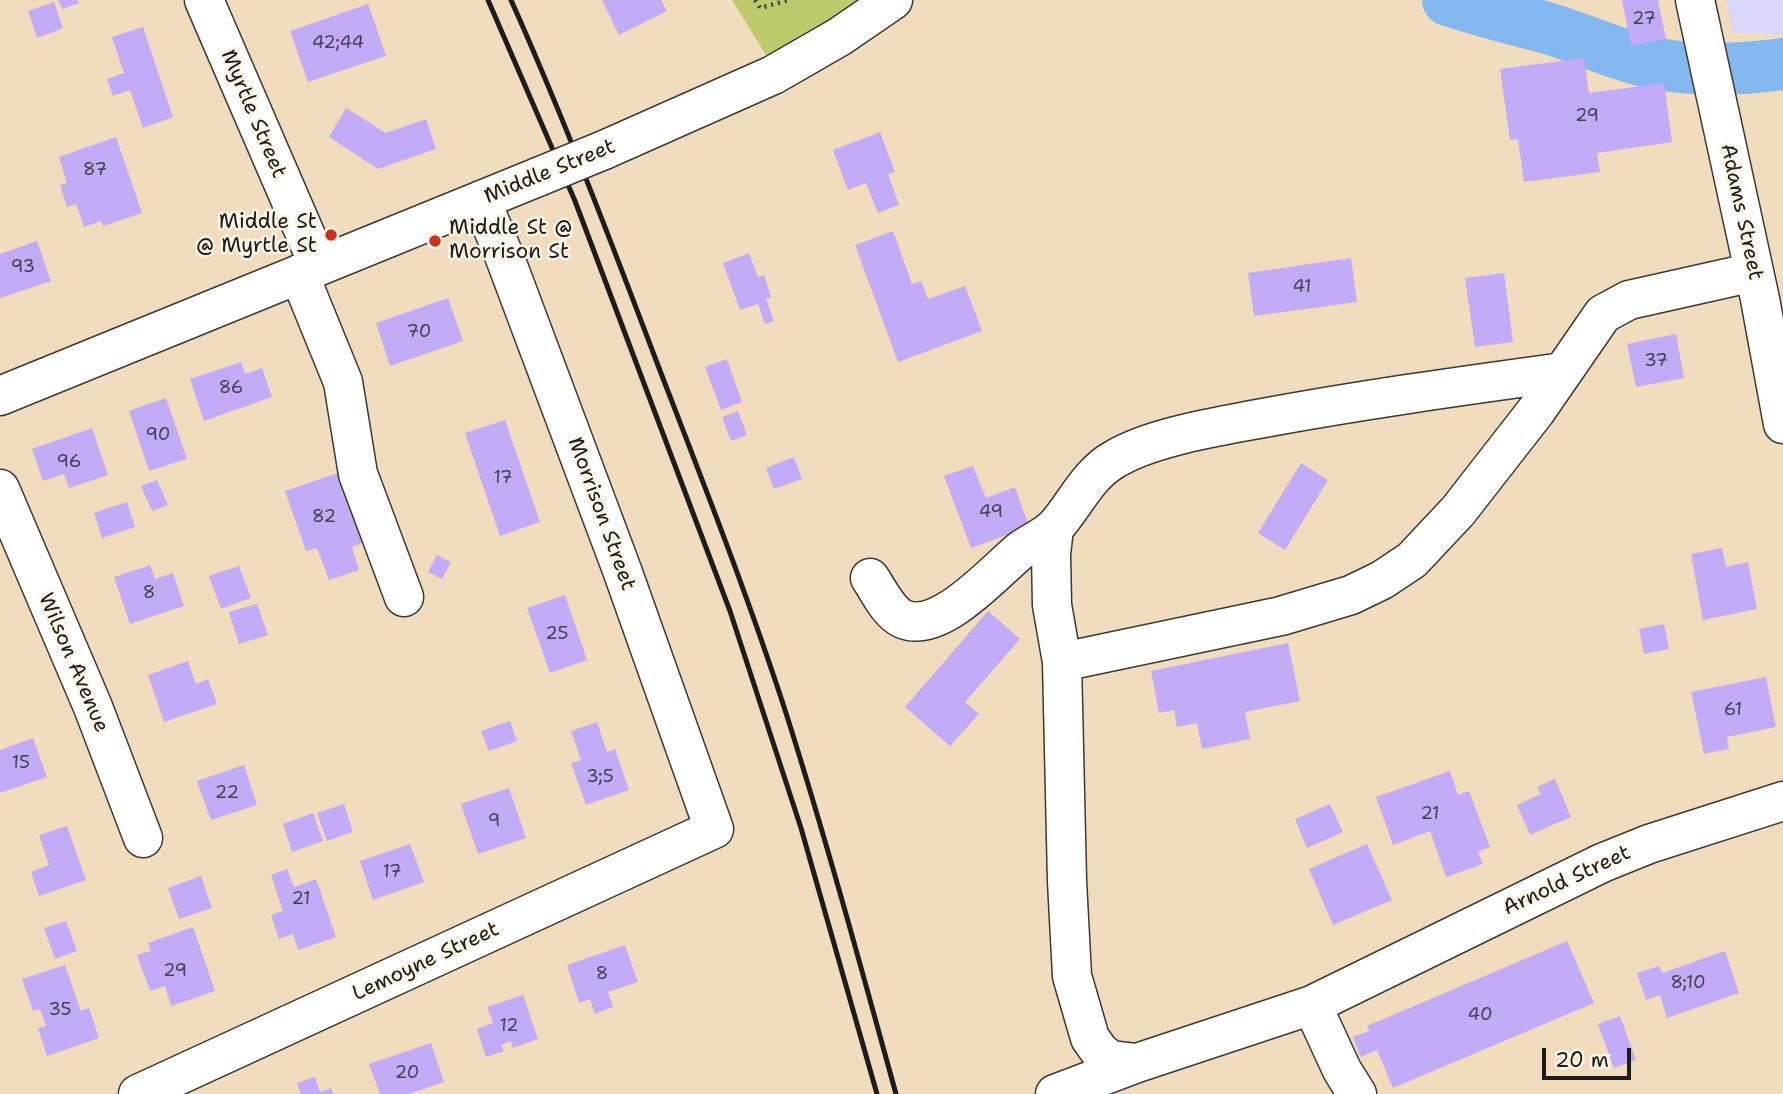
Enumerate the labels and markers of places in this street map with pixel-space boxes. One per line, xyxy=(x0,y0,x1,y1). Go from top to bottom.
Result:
place label: Middle St @ Myrtle St xyxy=(196,210,317,260)
place label: Middle St @ Morrison St xyxy=(449,216,572,266)
marker: Middle St @ Myrtle St xyxy=(323,227,339,243)
marker: Middle St @ Morrison St xyxy=(427,233,443,249)

